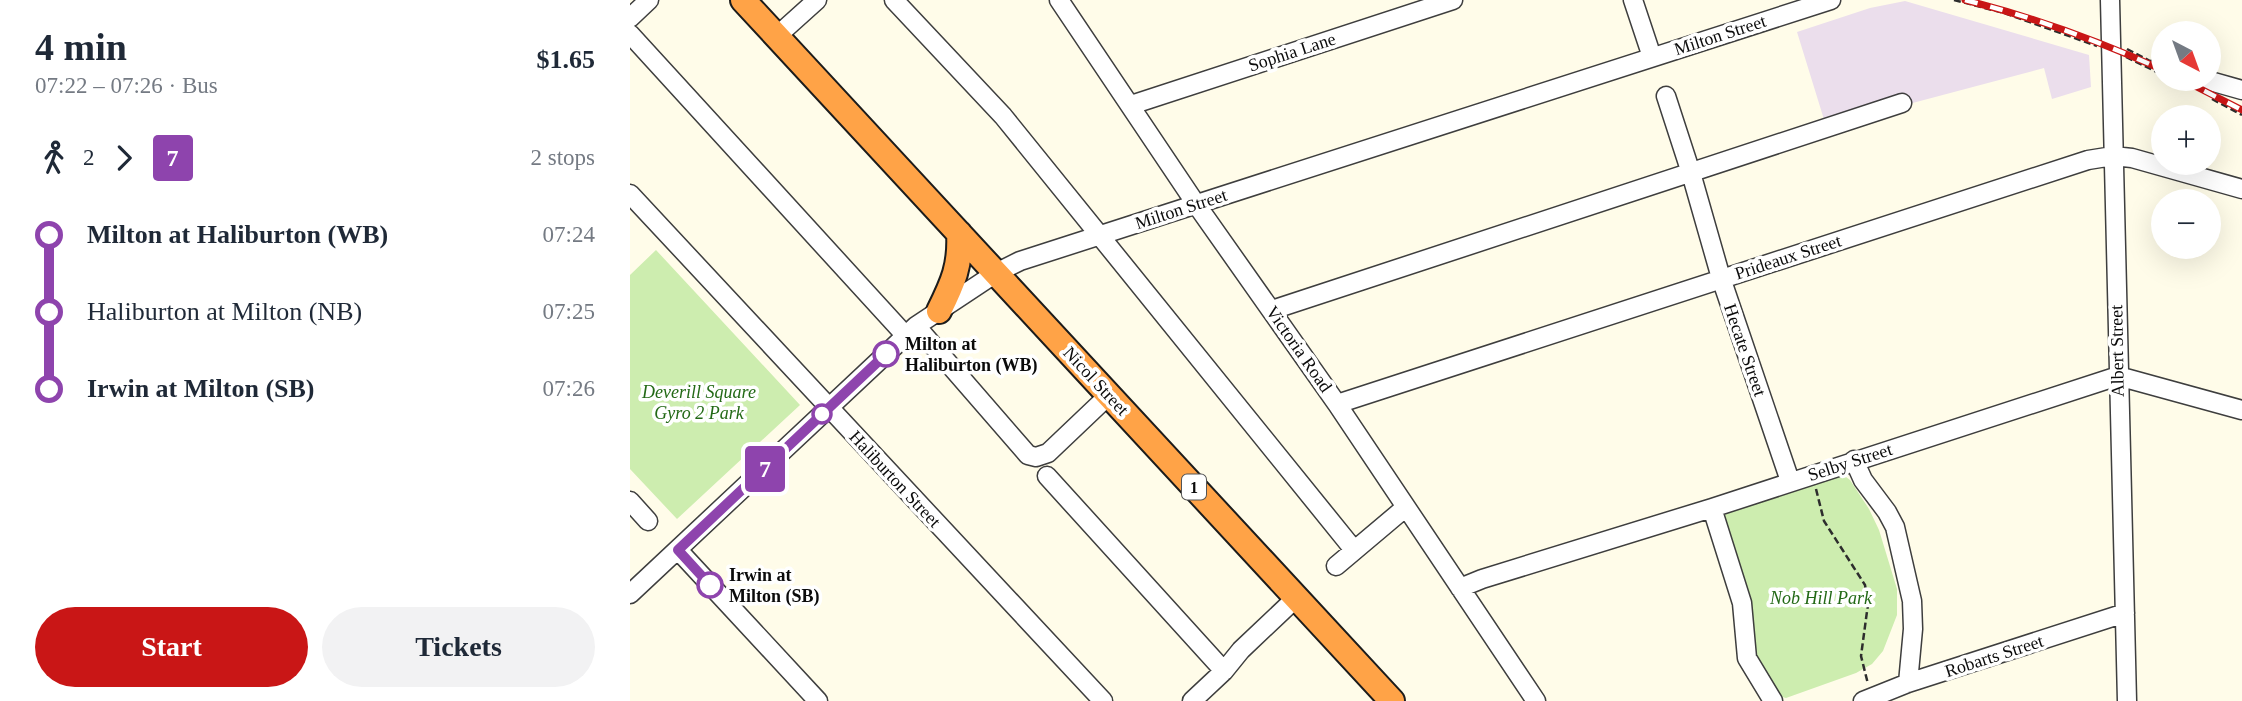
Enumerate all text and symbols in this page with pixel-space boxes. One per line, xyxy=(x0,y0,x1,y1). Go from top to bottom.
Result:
street label: Milton Street xyxy=(1671,11,1769,59)
north arrow xyxy=(2151,21,2221,91)
map controls xyxy=(2151,21,2221,259)
text: 4 min xyxy=(35,26,127,68)
street label: Sophia Lane xyxy=(1246,29,1338,75)
text: $1.65 xyxy=(537,45,595,74)
text: 07:22 – 07:26 · Bus xyxy=(35,73,218,98)
button: + xyxy=(2151,105,2221,175)
icon: walk xyxy=(35,139,73,177)
icon: forward xyxy=(105,139,143,177)
text: 2 xyxy=(83,145,95,170)
text: 7 xyxy=(167,145,179,171)
text: 2 stops xyxy=(530,145,595,170)
street label: Milton Street xyxy=(1132,185,1230,233)
button: − xyxy=(2151,189,2221,259)
text: Milton at Haliburton (WB) xyxy=(87,220,388,249)
text: 07:24 xyxy=(543,222,595,247)
street label: Prideaux Street xyxy=(1732,230,1844,284)
text: Haliburton at Milton (NB) xyxy=(87,297,362,326)
text: 07:25 xyxy=(543,299,595,324)
street label: Hecate Street xyxy=(1720,301,1770,399)
street label: Victoria Road xyxy=(1262,302,1336,396)
street label: Albert Street xyxy=(2106,305,2128,397)
place label: Milton at Haliburton (WB) xyxy=(905,334,1038,376)
marker: Milton at Haliburton (WB) xyxy=(873,341,899,367)
street label: Nicol Street xyxy=(1059,343,1133,419)
text: Irwin at Milton (SB) xyxy=(87,374,315,403)
text: 07:26 xyxy=(543,376,595,401)
park label: Deverill Square Gyro 2 Park xyxy=(641,382,756,423)
unlabelled marker xyxy=(812,404,832,424)
street label: Haliburton Street xyxy=(845,427,945,531)
street label: Selby Street xyxy=(1805,439,1895,485)
line badge: 7 xyxy=(742,446,788,492)
text: 7 xyxy=(759,456,771,482)
road number: 1 xyxy=(1182,474,1206,500)
place label: Irwin at Milton (SB) xyxy=(729,565,820,607)
marker: Irwin at Milton (SB) xyxy=(697,572,723,598)
park label: Nob Hill Park xyxy=(1769,588,1873,608)
button: Start xyxy=(35,607,308,687)
button: Tickets xyxy=(322,607,595,687)
street label: Robarts Street xyxy=(1942,631,2046,681)

